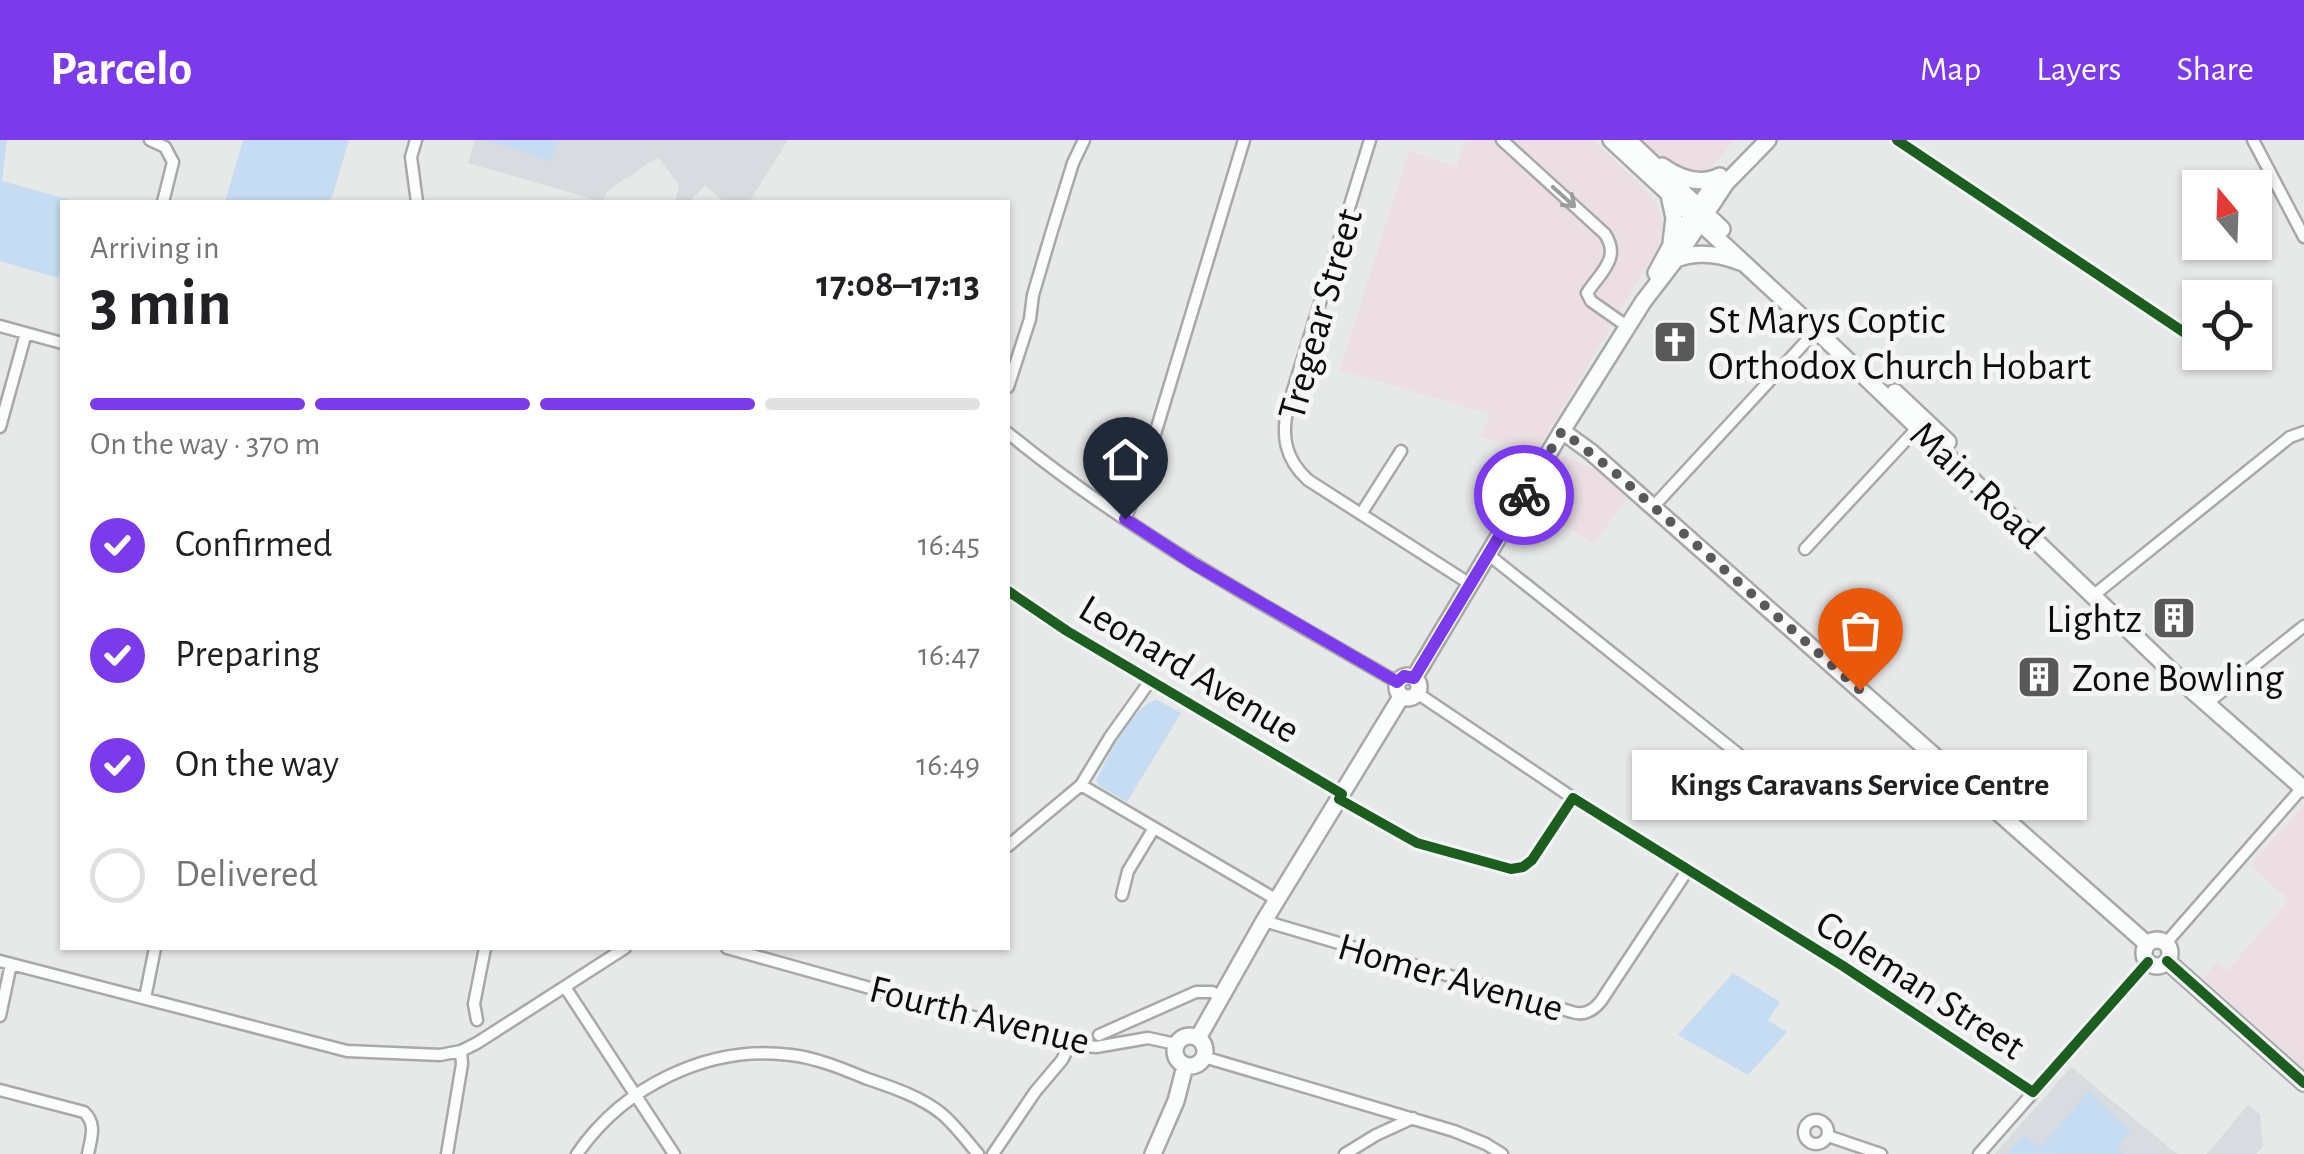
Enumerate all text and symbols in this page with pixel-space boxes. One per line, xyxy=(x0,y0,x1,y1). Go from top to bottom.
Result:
text: Parcelo xyxy=(50,46,192,94)
text: Map xyxy=(1920,52,1981,87)
text: Layers xyxy=(2036,52,2121,87)
text: Share xyxy=(2176,52,2254,87)
north arrow xyxy=(2182,170,2272,260)
map controls xyxy=(2182,170,2272,370)
one-way arrow xyxy=(1551,186,1576,209)
street label: Tregear Street xyxy=(1272,204,1370,425)
text: Arriving in xyxy=(90,232,219,264)
text: 17:08–17:13 xyxy=(816,266,980,304)
text: 3 min xyxy=(90,272,232,337)
button: locate xyxy=(2182,280,2272,370)
place label: St Marys Coptic Orthodox Church Hobart xyxy=(1708,301,2091,387)
church icon: St Marys Coptic Orthodox Church Hobart xyxy=(1652,319,1698,365)
street label: Main Road xyxy=(1902,414,2051,557)
pin xyxy=(1083,417,1168,520)
text: On the way · 370 m xyxy=(90,428,320,460)
icon: home xyxy=(1098,432,1153,487)
courier xyxy=(1474,445,1574,545)
icon: bike xyxy=(1497,468,1552,523)
icon: check xyxy=(90,518,145,573)
text: Confirmed xyxy=(175,526,332,564)
text: 16:45 xyxy=(918,529,980,561)
street label: Leonard Avenue xyxy=(1072,588,1306,751)
pin xyxy=(1818,588,1903,691)
building icon: Lightz xyxy=(2151,595,2197,641)
place label: Lightz xyxy=(2046,600,2142,640)
icon: bag xyxy=(1833,603,1888,658)
icon: check xyxy=(90,628,145,683)
text: Preparing xyxy=(175,636,320,674)
text: 16:47 xyxy=(918,639,980,671)
building icon: Zone Bowling xyxy=(2016,654,2062,700)
place label: Zone Bowling xyxy=(2072,659,2284,699)
icon: check xyxy=(90,738,145,793)
text: On the way xyxy=(175,746,339,784)
text: 16:49 xyxy=(916,749,980,781)
callout: Kings Caravans Service Centre xyxy=(1632,750,2088,820)
text: Kings Caravans Service Centre xyxy=(1670,769,2049,801)
text: Delivered xyxy=(175,856,318,894)
street label: Coleman Street xyxy=(1809,904,2031,1068)
street label: Homer Avenue xyxy=(1333,927,1568,1029)
street label: Fourth Avenue xyxy=(865,969,1094,1063)

